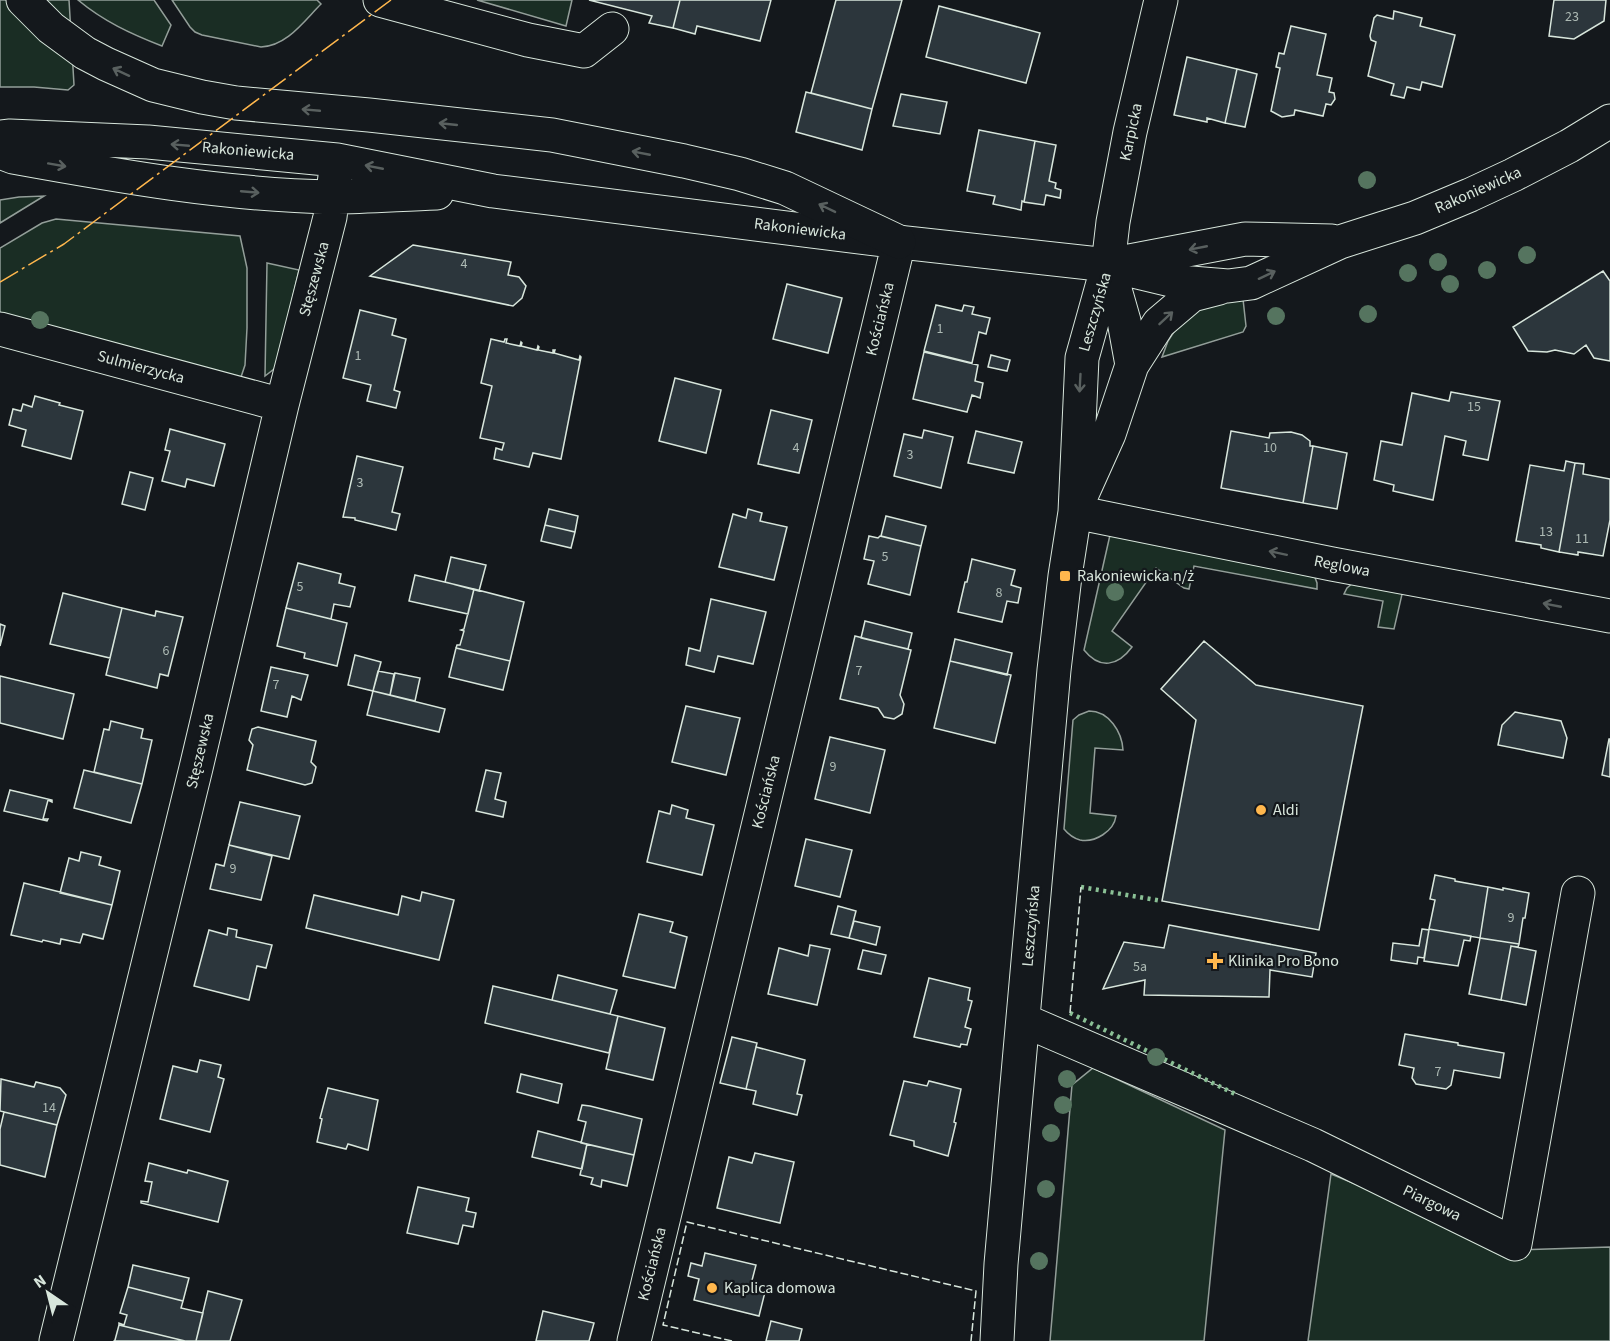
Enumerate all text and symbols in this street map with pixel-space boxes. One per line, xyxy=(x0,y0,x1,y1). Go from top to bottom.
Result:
house number: 23 xyxy=(1565,7,1579,27)
one-way arrow xyxy=(113,65,131,77)
street label: Karpicka xyxy=(1114,101,1148,163)
one-way arrow xyxy=(302,104,322,115)
one-way arrow xyxy=(439,118,459,129)
street label: Rakoniewicka xyxy=(201,136,295,166)
one-way arrow xyxy=(171,139,191,150)
one-way arrow xyxy=(632,146,651,158)
one-way arrow xyxy=(47,160,66,171)
one-way arrow xyxy=(365,161,384,172)
street label: Rakoniewicka xyxy=(1431,161,1525,219)
one-way arrow xyxy=(240,187,259,198)
one-way arrow xyxy=(819,201,837,213)
street label: Rakoniewicka xyxy=(753,212,847,246)
street label: Stęszewska xyxy=(293,239,335,319)
one-way arrow xyxy=(1189,243,1209,254)
house number: 4 xyxy=(461,254,468,274)
one-way arrow xyxy=(1258,269,1276,281)
street label: Leszczyńska xyxy=(1073,270,1117,354)
street label: Kościańska xyxy=(860,280,900,358)
one-way arrow xyxy=(1158,311,1173,325)
house number: 1 xyxy=(937,319,944,339)
street label: Sulmierzycka xyxy=(95,345,187,389)
house number: 1 xyxy=(355,346,362,366)
one-way arrow xyxy=(1075,373,1086,393)
house number: 15 xyxy=(1467,397,1481,417)
house number: 4 xyxy=(793,438,800,458)
house number: 10 xyxy=(1263,438,1277,458)
house number: 3 xyxy=(907,445,914,465)
house number: 3 xyxy=(357,473,364,493)
house number: 13 xyxy=(1539,522,1553,542)
house number: 11 xyxy=(1575,529,1589,549)
house number: 5 xyxy=(882,547,889,567)
one-way arrow xyxy=(1269,547,1289,558)
street label: Reglowa xyxy=(1312,550,1372,582)
place label: Rakoniewicka n/ż xyxy=(1077,565,1194,587)
marker: Rakoniewicka n/ż xyxy=(1058,569,1072,583)
house number: 5 xyxy=(297,577,304,597)
house number: 8 xyxy=(996,583,1003,603)
one-way arrow xyxy=(1543,599,1563,610)
house number: 6 xyxy=(163,641,170,661)
house number: 7 xyxy=(856,661,863,681)
house number: 7 xyxy=(273,675,280,695)
street label: Stęszewska xyxy=(181,711,219,791)
street label: Kościańska xyxy=(746,753,786,831)
house number: 9 xyxy=(830,757,837,777)
place label: Aldi xyxy=(1273,799,1299,821)
marker: Aldi xyxy=(1254,803,1268,817)
house number: 9 xyxy=(230,859,237,879)
street label: Leszczyńska xyxy=(1016,884,1046,968)
house number: 9 xyxy=(1508,908,1515,928)
place label: Klinika Pro Bono xyxy=(1228,950,1339,972)
marker: Klinika Pro Bono xyxy=(1206,952,1224,970)
house number: 5a xyxy=(1133,957,1147,977)
house number: 7 xyxy=(1435,1062,1442,1082)
house number: 14 xyxy=(42,1098,56,1118)
street label: Piargowa xyxy=(1399,1179,1465,1227)
street label: Kościańska xyxy=(632,1225,672,1303)
north arrow xyxy=(18,1263,78,1323)
text: N xyxy=(29,1269,51,1294)
place label: Kaplica domowa xyxy=(724,1277,835,1299)
marker: Kaplica domowa xyxy=(705,1281,719,1295)

